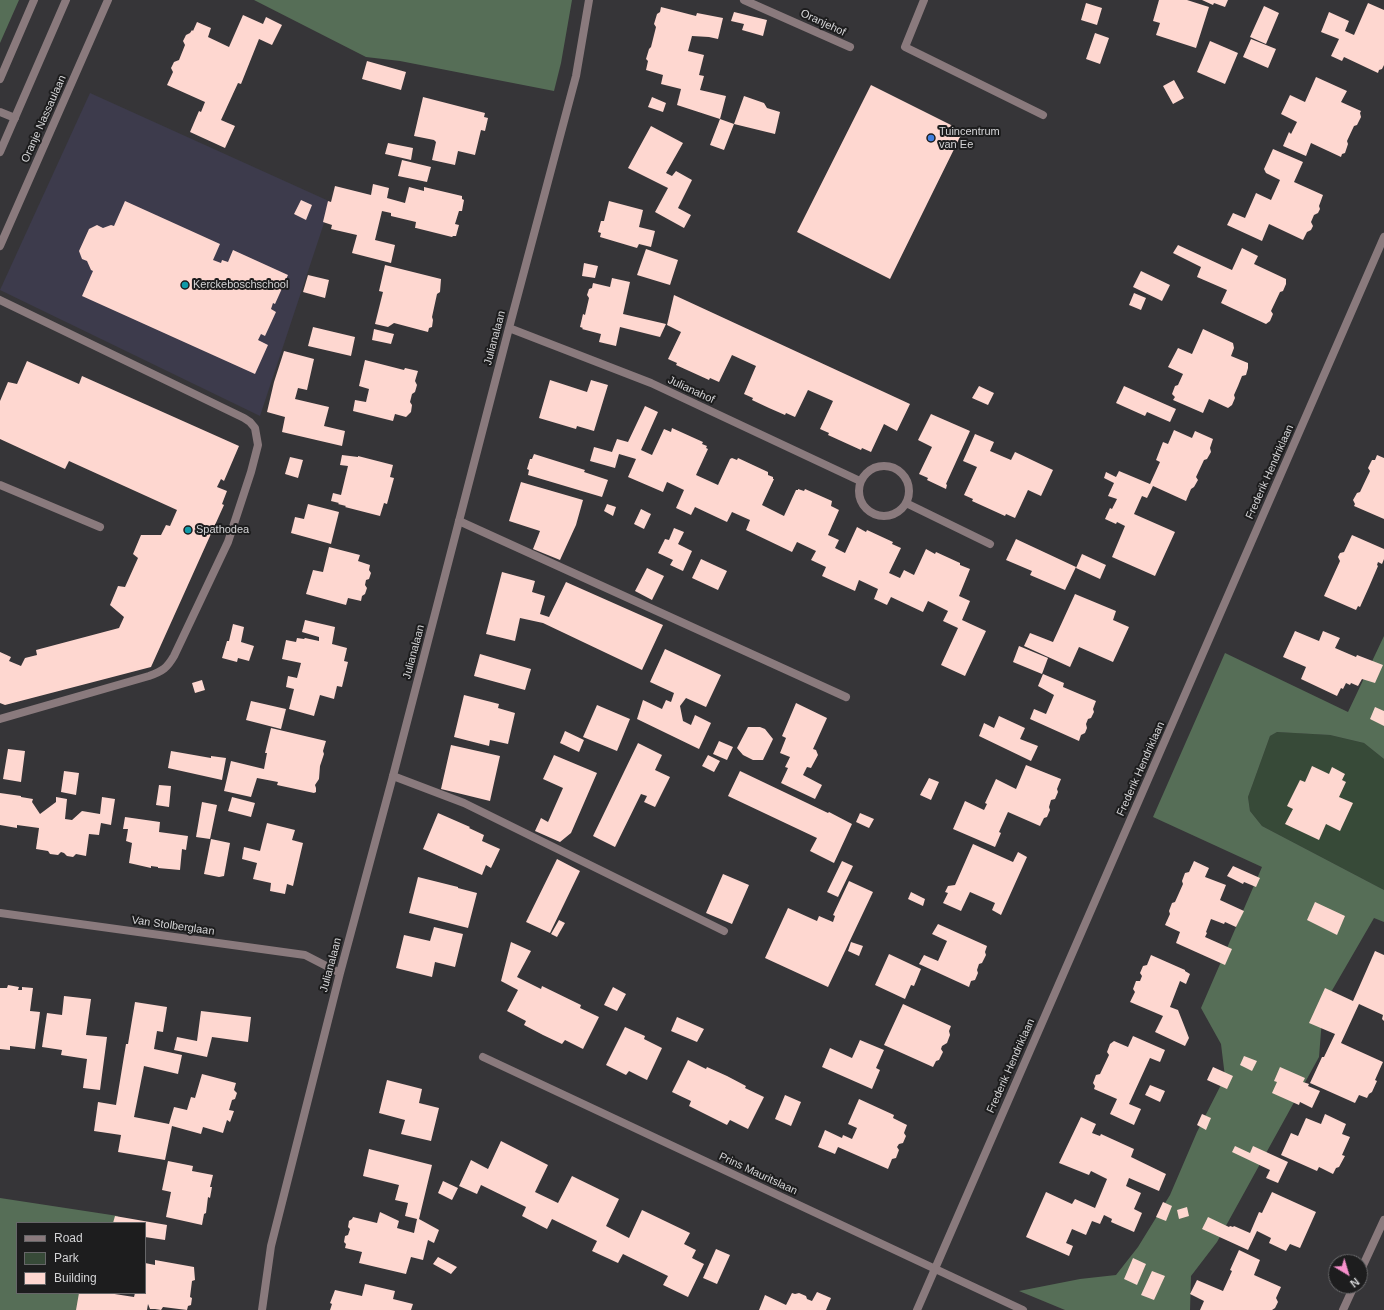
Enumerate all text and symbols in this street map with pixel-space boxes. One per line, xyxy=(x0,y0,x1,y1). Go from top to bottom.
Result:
street label: Oranjehof xyxy=(798,7,848,39)
street label: Oranje Nassaulaan xyxy=(19,73,69,165)
place label: Tuincentrum van Ee xyxy=(939,125,1000,151)
marker: Tuincentrum van Ee xyxy=(926,133,936,143)
place label: Kerckeboschschool xyxy=(193,278,288,292)
marker: Kerckeboschschool xyxy=(180,280,190,290)
street label: Julianalaan xyxy=(481,309,509,367)
street label: Julianahof xyxy=(665,373,717,407)
street label: Frederik Hendriklaan xyxy=(1243,423,1297,521)
place label: Spathodea xyxy=(196,523,249,537)
marker: Spathodea xyxy=(183,525,193,535)
street label: Julianalaan xyxy=(400,623,428,681)
street label: Frederik Hendriklaan xyxy=(1114,720,1168,818)
street label: Van Stolberglaan xyxy=(131,914,215,938)
street label: Julianalaan xyxy=(317,936,345,994)
street label: Frederik Hendriklaan xyxy=(984,1017,1038,1115)
street label: Prins Mauritslaan xyxy=(717,1150,799,1198)
legend xyxy=(16,1222,146,1294)
text: Road xyxy=(54,1231,83,1245)
text: Park xyxy=(54,1251,79,1265)
north arrow xyxy=(1328,1254,1368,1294)
text: Building xyxy=(54,1271,97,1285)
text: N xyxy=(1348,1275,1362,1290)

